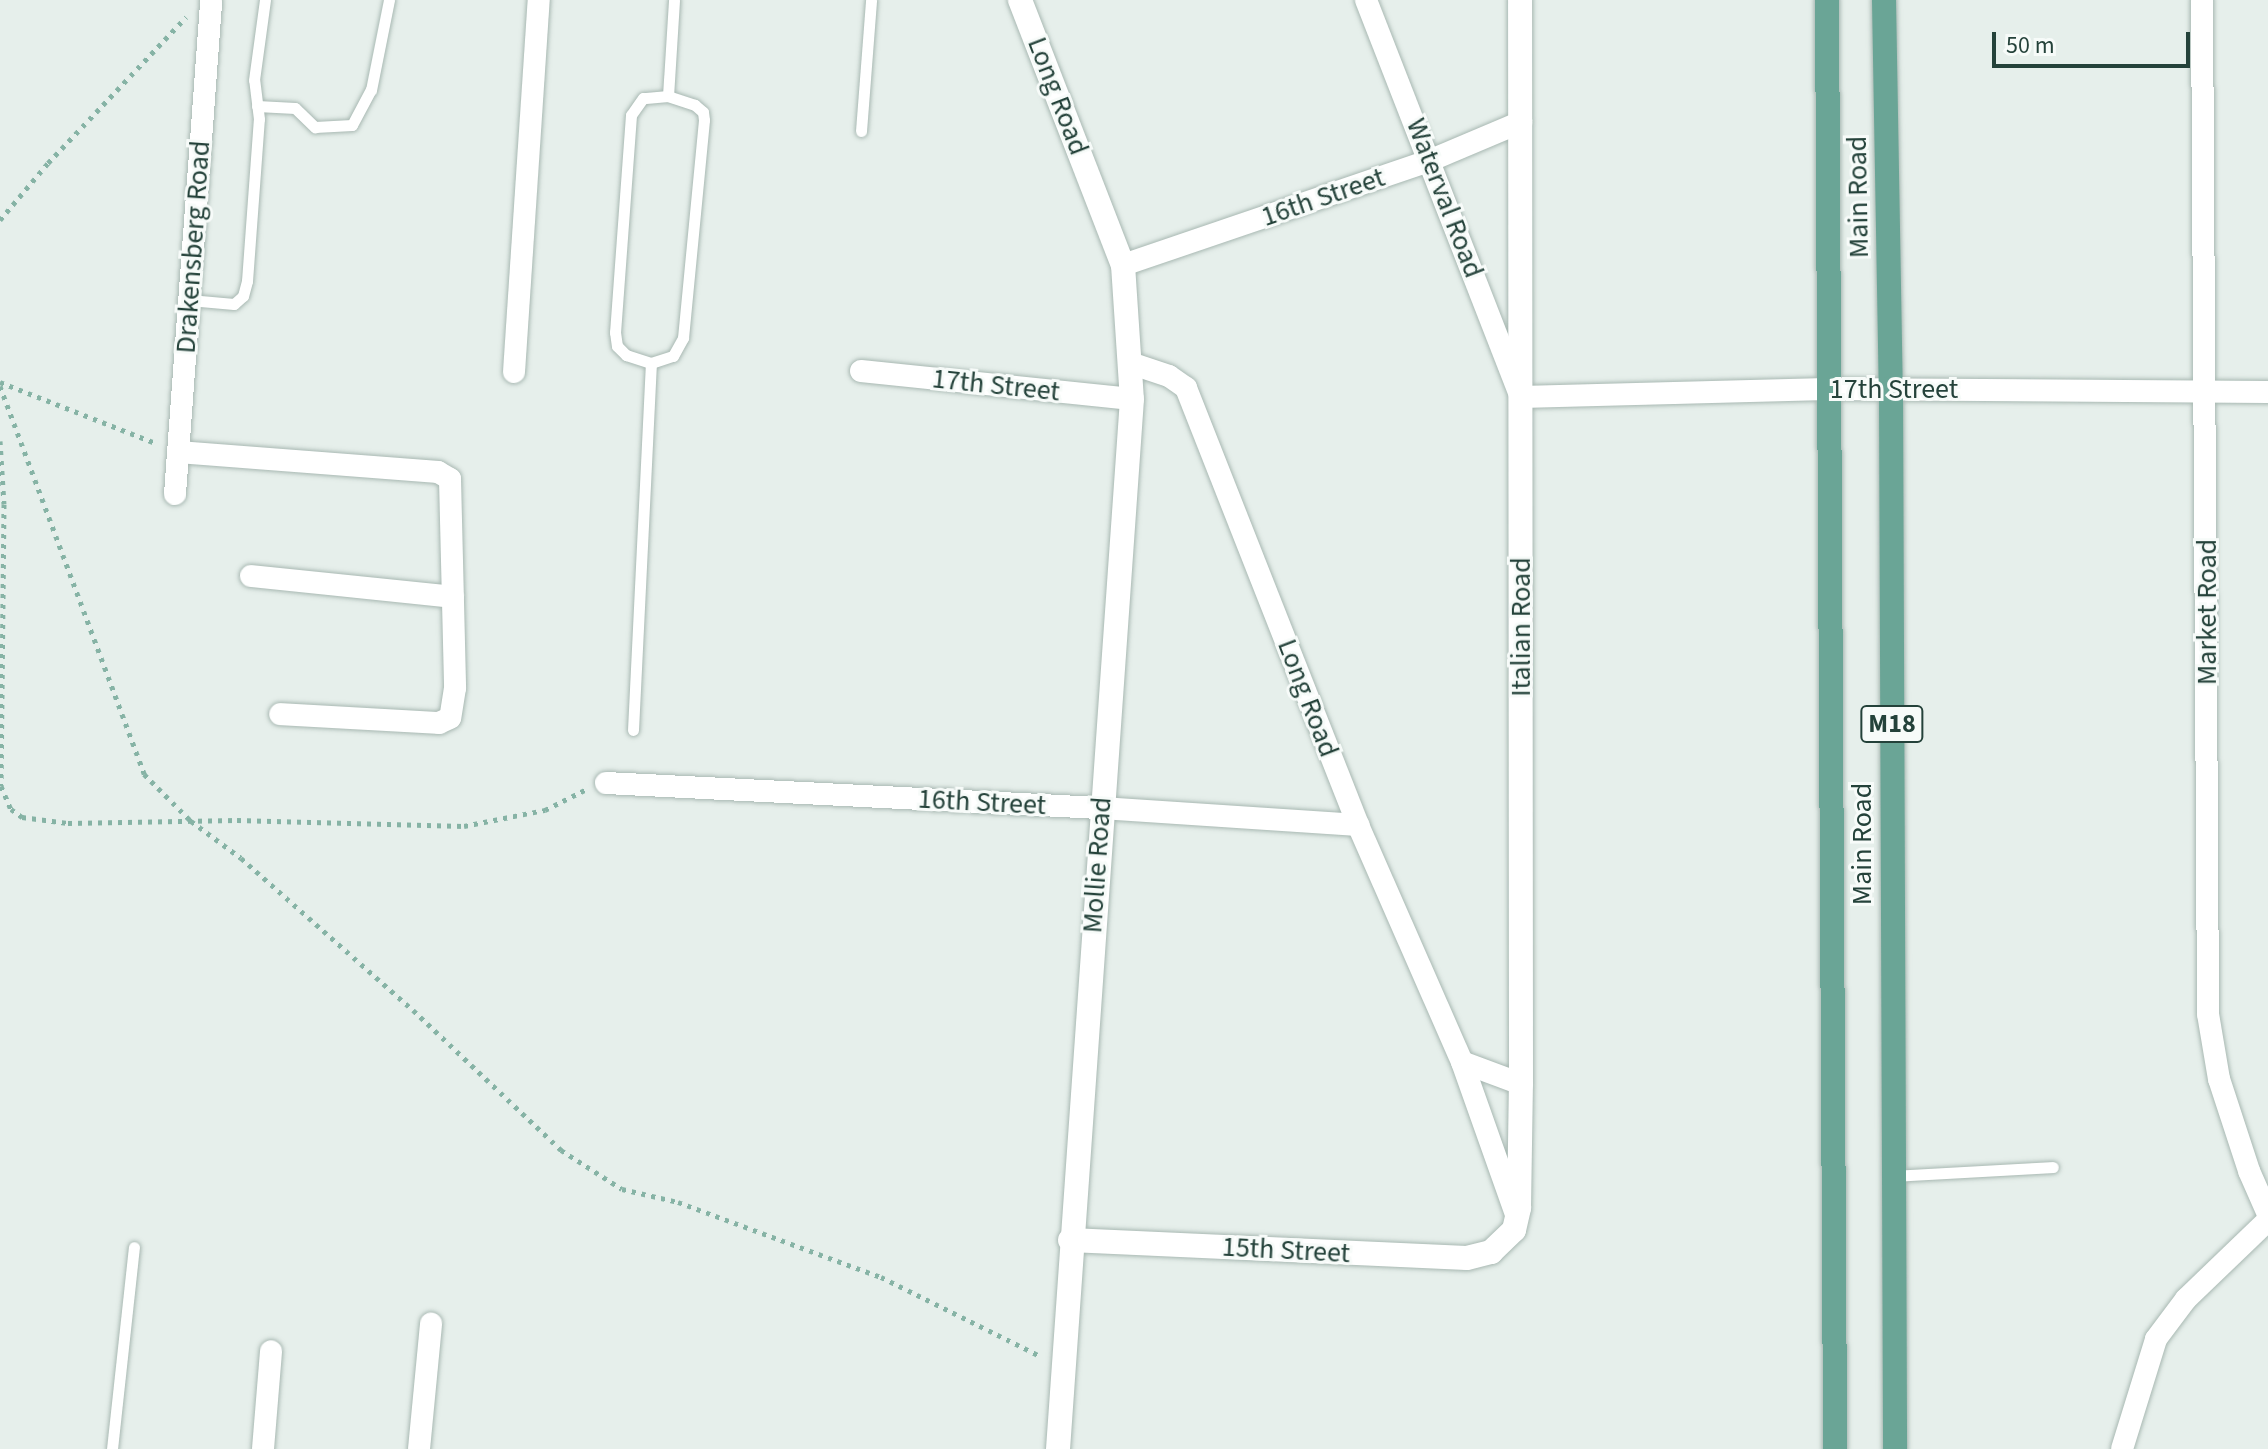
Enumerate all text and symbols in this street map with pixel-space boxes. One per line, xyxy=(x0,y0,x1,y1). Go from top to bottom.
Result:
scale bar xyxy=(1996,16,2194,66)
text: 50 m xyxy=(2006,28,2055,63)
street label: Long Road xyxy=(1020,32,1096,160)
street label: Waterval Road xyxy=(1399,113,1491,283)
street label: Main Road xyxy=(1840,136,1876,258)
street label: Drakensberg Road xyxy=(169,139,217,355)
street label: 16th Street xyxy=(1257,160,1389,234)
street label: 17th Street xyxy=(930,362,1062,408)
street label: 17th Street xyxy=(1830,372,1958,406)
street label: Market Road xyxy=(2190,539,2224,685)
street label: Italian Road xyxy=(1504,557,1538,697)
street label: Long Road xyxy=(1270,634,1346,762)
road number: M18 xyxy=(1860,702,1924,746)
street label: 16th Street xyxy=(917,782,1047,822)
street label: Main Road xyxy=(1845,783,1879,905)
street label: Mollie Road xyxy=(1075,796,1119,934)
street label: 15th Street xyxy=(1221,1230,1351,1270)

